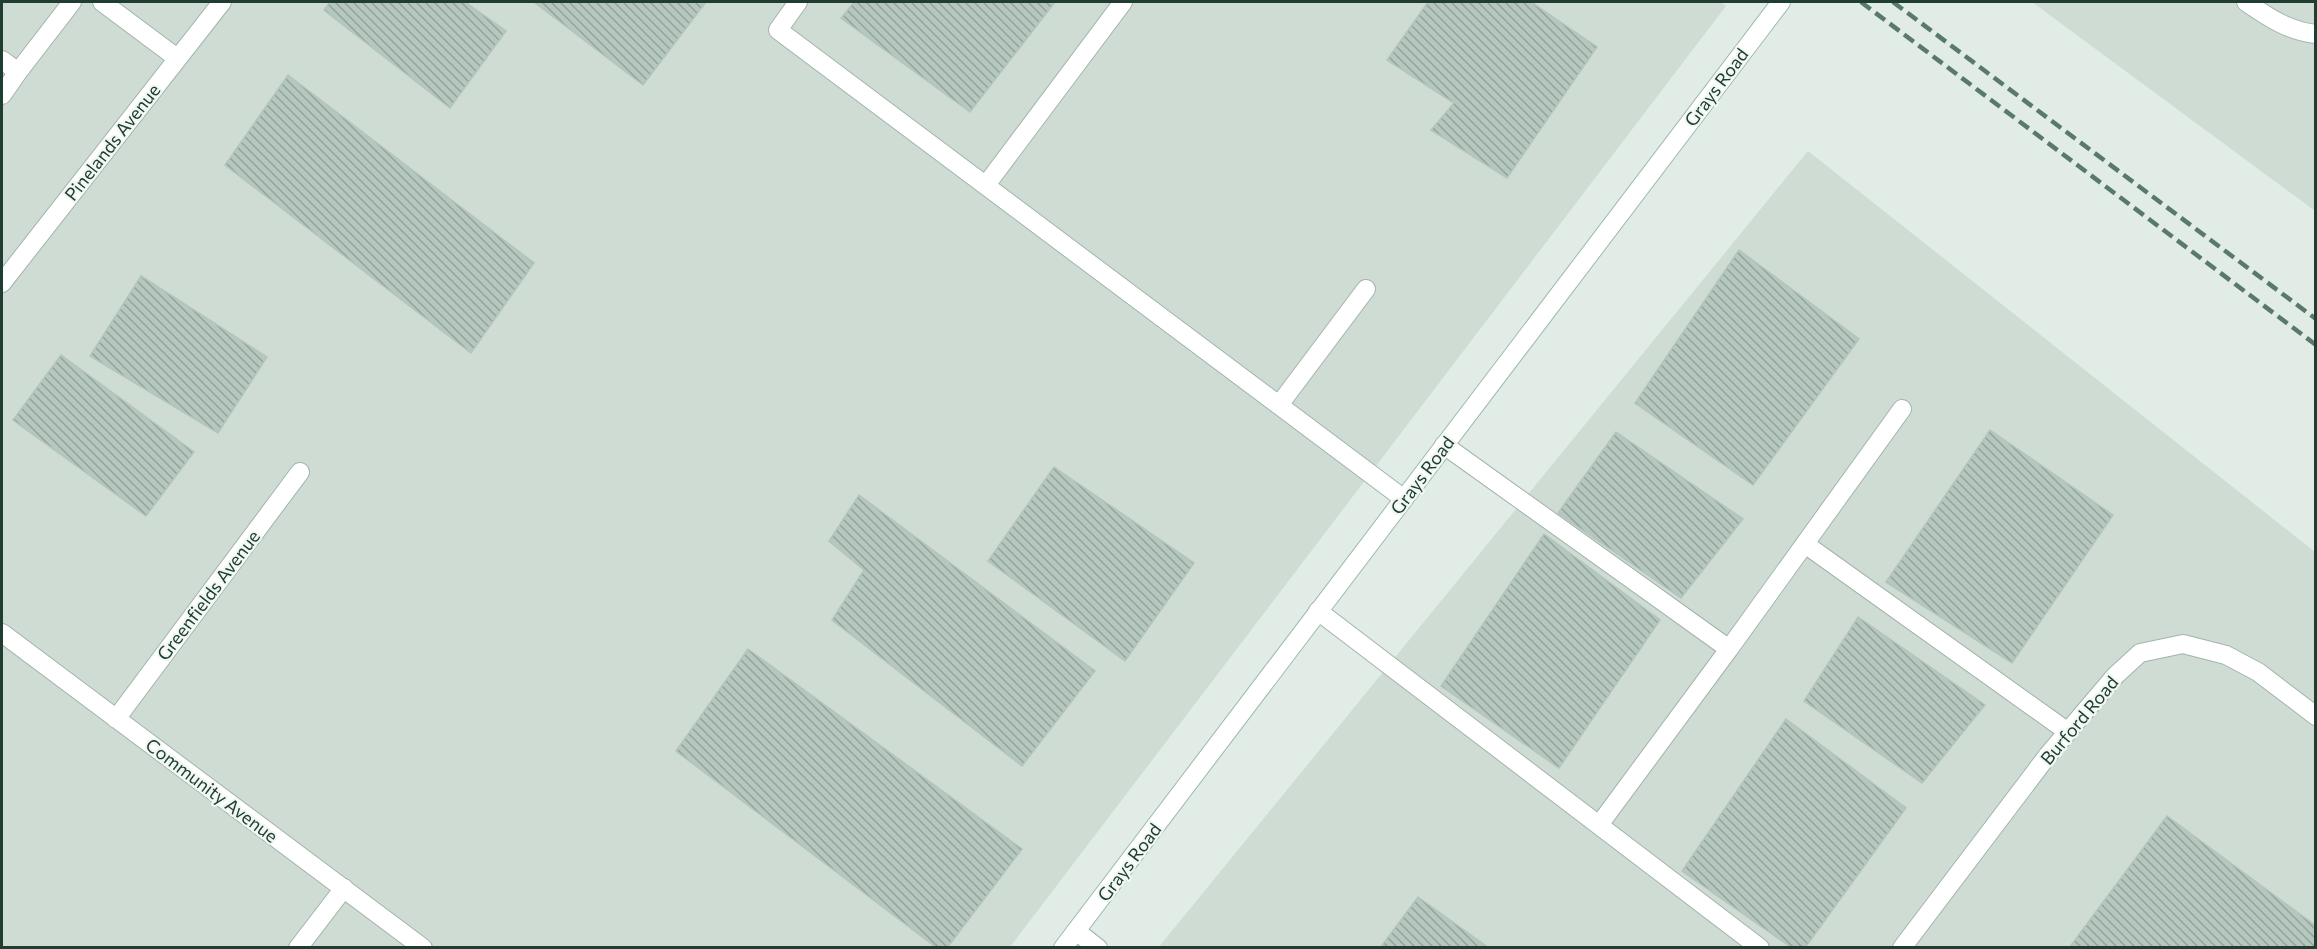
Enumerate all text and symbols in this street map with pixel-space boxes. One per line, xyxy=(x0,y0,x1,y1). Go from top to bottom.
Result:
street label: Grays Road xyxy=(1679,44,1753,130)
street label: Pinelands Avenue xyxy=(60,79,164,205)
street label: Grays Road xyxy=(1385,432,1459,518)
street label: Greenfields Avenue xyxy=(152,526,264,664)
street label: Burford Road xyxy=(2036,671,2122,769)
street label: Community Avenue xyxy=(142,733,282,847)
street label: Grays Road xyxy=(1092,819,1166,905)

